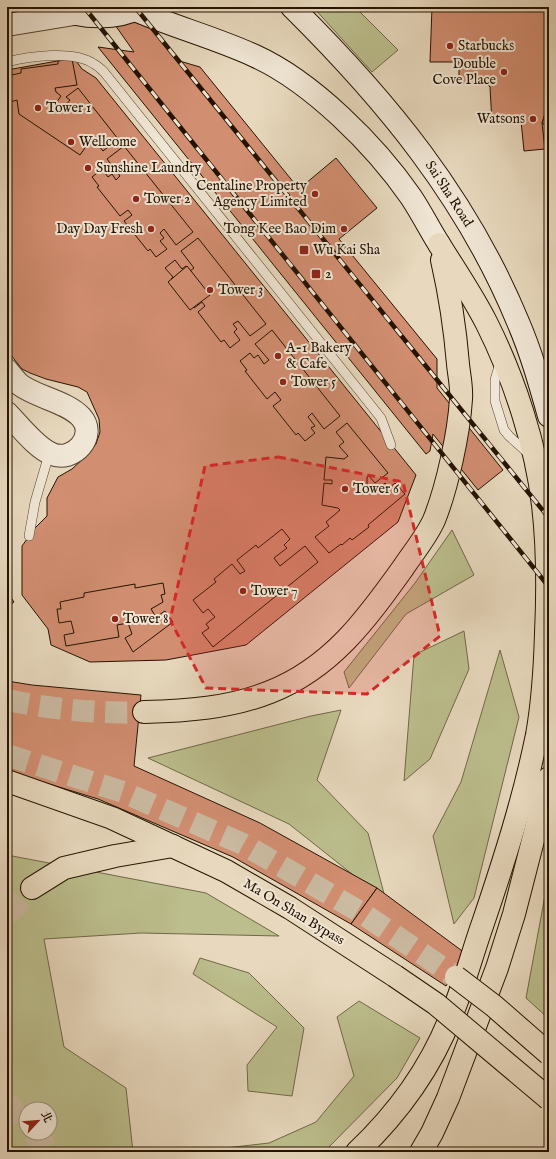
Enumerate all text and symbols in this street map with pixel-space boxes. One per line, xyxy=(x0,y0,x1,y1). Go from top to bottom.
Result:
place label: Starbucks xyxy=(458,37,514,55)
marker: Starbucks xyxy=(445,41,455,51)
place label: Double Cove Place xyxy=(433,55,497,89)
marker: Double Cove Place xyxy=(499,67,509,77)
place label: Tower 1 xyxy=(46,99,91,117)
marker: Tower 1 xyxy=(33,103,43,113)
place label: Watsons xyxy=(477,110,525,128)
marker: Watsons xyxy=(528,114,538,124)
place label: Wellcome xyxy=(79,133,137,151)
marker: Wellcome xyxy=(66,137,76,147)
street label: Sai Sha Road xyxy=(421,157,477,231)
place label: Sunshine Laundry xyxy=(96,159,201,177)
marker: Sunshine Laundry xyxy=(83,163,93,173)
place label: Centaline Property Agency Limited xyxy=(196,177,308,211)
marker: Centaline Property Agency Limited xyxy=(310,189,320,199)
place label: Tower 2 xyxy=(144,190,191,208)
marker: Tower 2 xyxy=(131,194,141,204)
place label: Day Day Fresh xyxy=(56,220,144,238)
place label: Tong Kee Bao Dim xyxy=(224,220,336,238)
marker: Day Day Fresh xyxy=(146,224,156,234)
marker: Tong Kee Bao Dim xyxy=(339,224,349,234)
place label: Wu Kai Sha xyxy=(313,241,381,259)
marker: Wu Kai Sha xyxy=(298,244,310,256)
place label: 2 xyxy=(325,265,332,283)
marker: 2 xyxy=(310,268,322,280)
place label: Tower 3 xyxy=(218,281,263,299)
marker: Tower 3 xyxy=(205,285,215,295)
place label: A-1 Bakery & Cafe xyxy=(285,339,352,373)
marker: A-1 Bakery & Cafe xyxy=(273,351,283,361)
place label: Tower 5 xyxy=(291,373,336,391)
marker: Tower 5 xyxy=(278,377,288,387)
place label: Tower 6 xyxy=(353,480,400,498)
marker: Tower 6 xyxy=(340,484,350,494)
place label: Tower 7 xyxy=(251,582,298,600)
marker: Tower 7 xyxy=(238,586,248,596)
place label: Tower 8 xyxy=(123,610,169,628)
marker: Tower 8 xyxy=(110,614,120,624)
street label: Ma On Shan Bypass xyxy=(240,875,348,949)
north arrow xyxy=(18,1101,58,1141)
text: 北 xyxy=(37,1109,55,1125)

